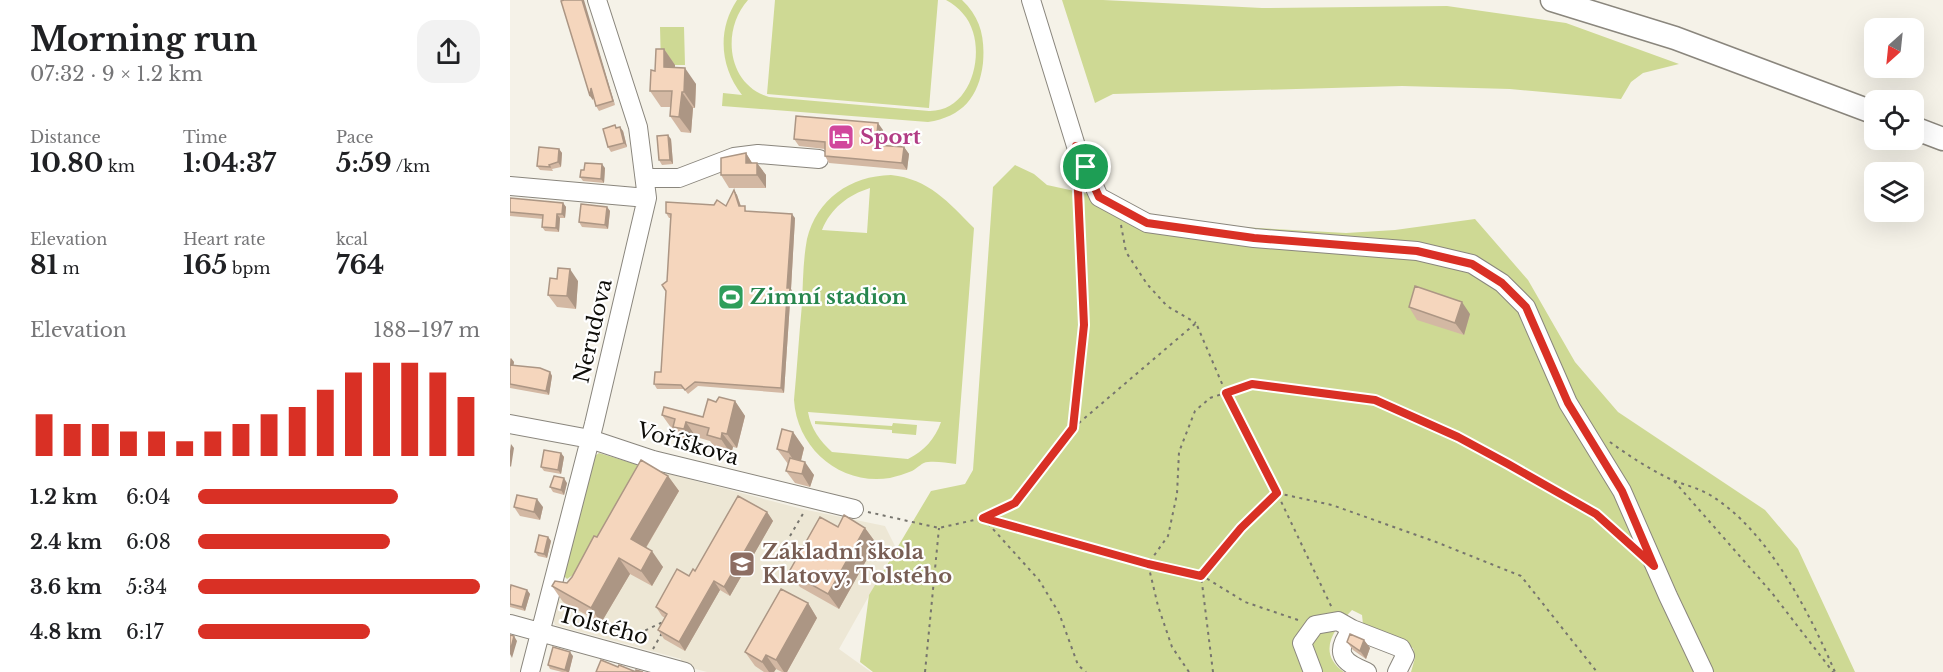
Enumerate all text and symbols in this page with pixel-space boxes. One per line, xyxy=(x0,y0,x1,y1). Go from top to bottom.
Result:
north arrow xyxy=(1864,18,1924,78)
map controls xyxy=(1864,18,1924,222)
text: Morning run xyxy=(30,19,258,60)
button: share xyxy=(417,20,480,83)
text: 07:32 · 9 × 1.2 km xyxy=(30,62,203,86)
button: locate xyxy=(1864,90,1924,150)
hotel icon: Sport xyxy=(826,122,856,152)
place label: Sport xyxy=(860,124,921,150)
text: Distance xyxy=(30,127,101,147)
text: Time xyxy=(183,127,227,147)
text: Pace xyxy=(336,127,373,147)
pin xyxy=(1060,141,1111,192)
text: 10.80 xyxy=(30,147,103,179)
text: 1:04:37 xyxy=(183,147,276,179)
text: 5:59 xyxy=(336,147,392,179)
icon: arrive xyxy=(1069,150,1102,183)
text: km xyxy=(103,156,135,176)
text: /km xyxy=(392,156,430,176)
button: layers xyxy=(1864,162,1924,222)
text: Elevation xyxy=(30,229,107,249)
text: Heart rate xyxy=(183,229,265,249)
text: kcal xyxy=(336,229,368,249)
text: 81 xyxy=(30,249,58,281)
text: 165 xyxy=(183,249,227,281)
text: 764 xyxy=(336,249,384,281)
text: m xyxy=(58,258,80,278)
text: bpm xyxy=(227,258,270,278)
street label: Nerudova xyxy=(568,276,618,386)
sports icon: Zimní stadion xyxy=(716,282,746,312)
place label: Zimní stadion xyxy=(750,284,907,310)
text: Elevation xyxy=(30,318,127,342)
text: 188–197 m xyxy=(373,318,480,342)
street label: Voříškova xyxy=(633,417,742,471)
text: 1.2 km xyxy=(30,485,98,509)
text: 6:04 xyxy=(126,485,171,509)
text: 2.4 km xyxy=(30,530,102,554)
text: 6:08 xyxy=(126,530,171,554)
place label: Základní škola Klatovy, Tolstého xyxy=(762,539,952,589)
school or university icon: Základní škola Klatovy, Tolstého xyxy=(727,549,757,579)
text: 3.6 km xyxy=(30,575,102,599)
text: 5:34 xyxy=(126,575,167,599)
street label: Tolstého xyxy=(555,601,651,651)
text: 4.8 km xyxy=(30,620,102,644)
text: 6:17 xyxy=(126,620,164,644)

